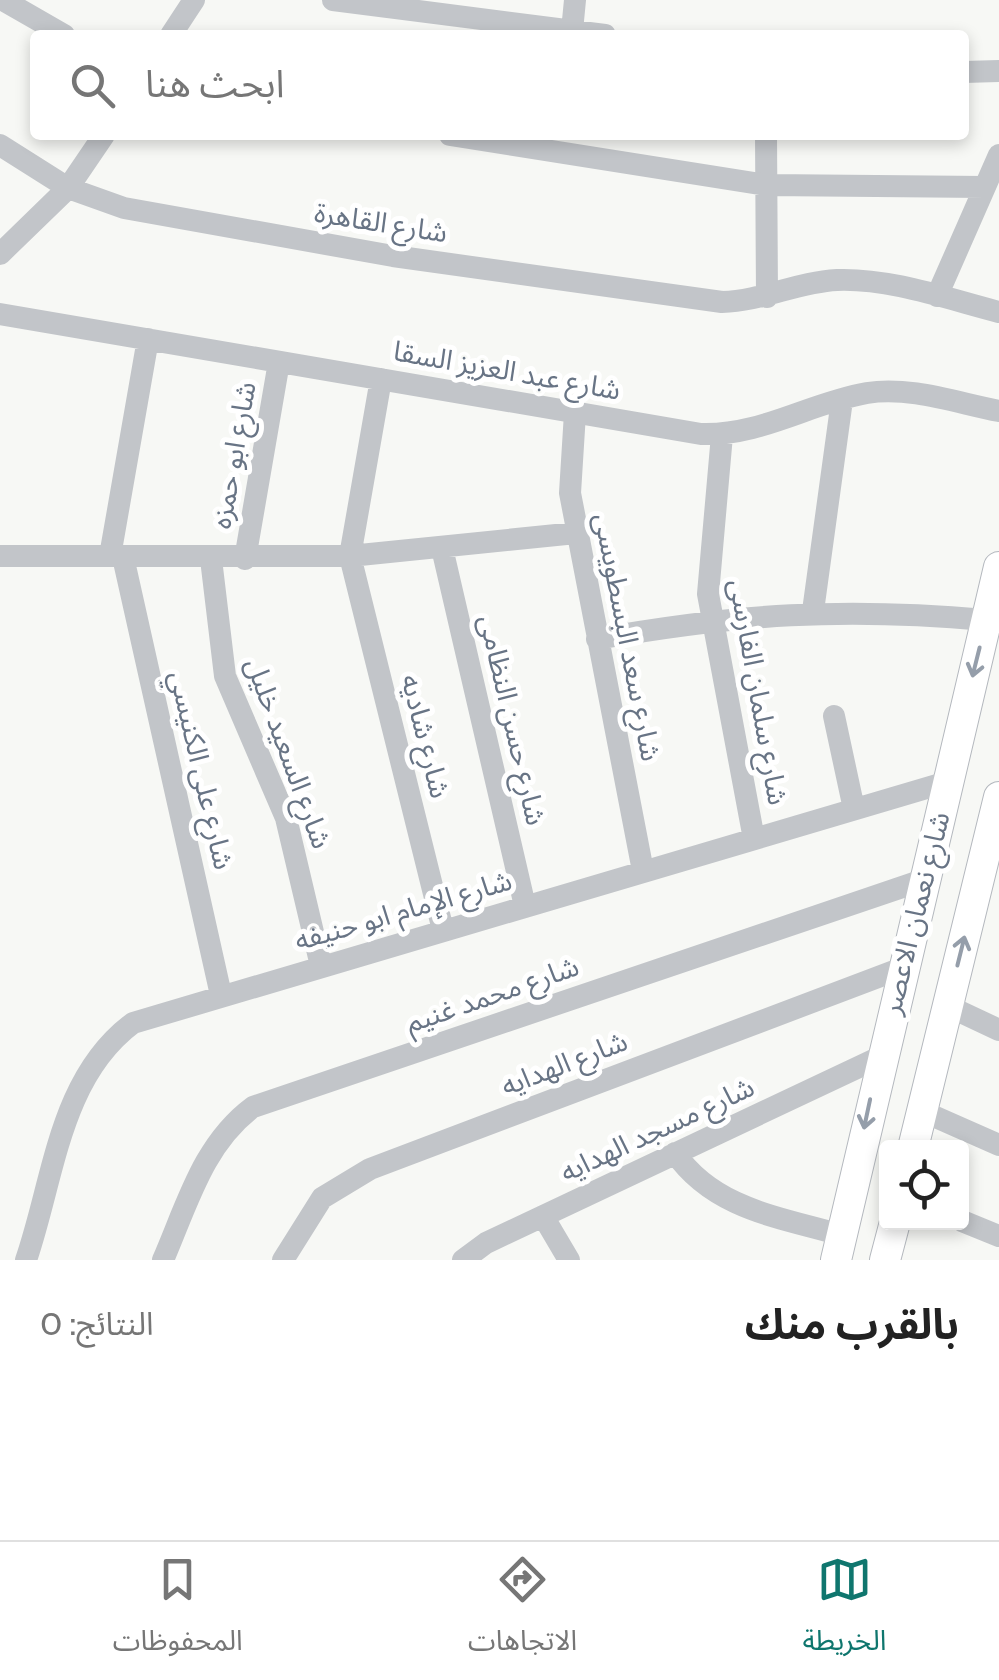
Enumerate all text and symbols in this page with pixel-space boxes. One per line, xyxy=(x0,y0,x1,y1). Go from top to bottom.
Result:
search box xyxy=(30,30,969,140)
icon: search xyxy=(65,58,120,113)
text: ابحث هنا xyxy=(145,60,284,107)
street label: شارع القاهرة xyxy=(311,195,450,253)
street label: شارع عبد العزيز السقا xyxy=(390,333,623,411)
street label: شارع ابو حمزه xyxy=(203,379,267,532)
street label: شارع سعد البسطويسى xyxy=(583,510,669,765)
street label: شارع سلمان الفارسى xyxy=(718,576,796,808)
street label: شارع حسن النظامى xyxy=(468,612,554,829)
one-way arrow xyxy=(966,645,984,677)
street label: شارع السعيد خليل xyxy=(235,653,339,854)
street label: شارع على الكنيسي xyxy=(158,667,241,874)
street label: شارع شاديه xyxy=(390,671,458,802)
street label: شارع نعمان الاعصر xyxy=(873,808,960,1020)
street label: شارع الإمام ابو حنيفه xyxy=(291,863,517,961)
one-way arrow xyxy=(953,936,971,968)
street label: شارع محمد غنيم xyxy=(401,949,585,1044)
street label: شارع الهدايه xyxy=(496,1023,633,1106)
street label: شارع مسجد الهدايه xyxy=(555,1069,761,1192)
one-way arrow xyxy=(857,1097,876,1129)
map controls xyxy=(879,1140,969,1230)
button: locate xyxy=(879,1140,969,1230)
text: بالقرب منك xyxy=(745,1298,959,1350)
text: النتائج: 0 xyxy=(40,1304,154,1343)
tab: المحفوظات xyxy=(113,1552,243,1671)
tab: الاتجاهات xyxy=(468,1552,577,1671)
tab: الخريطة xyxy=(802,1552,886,1671)

